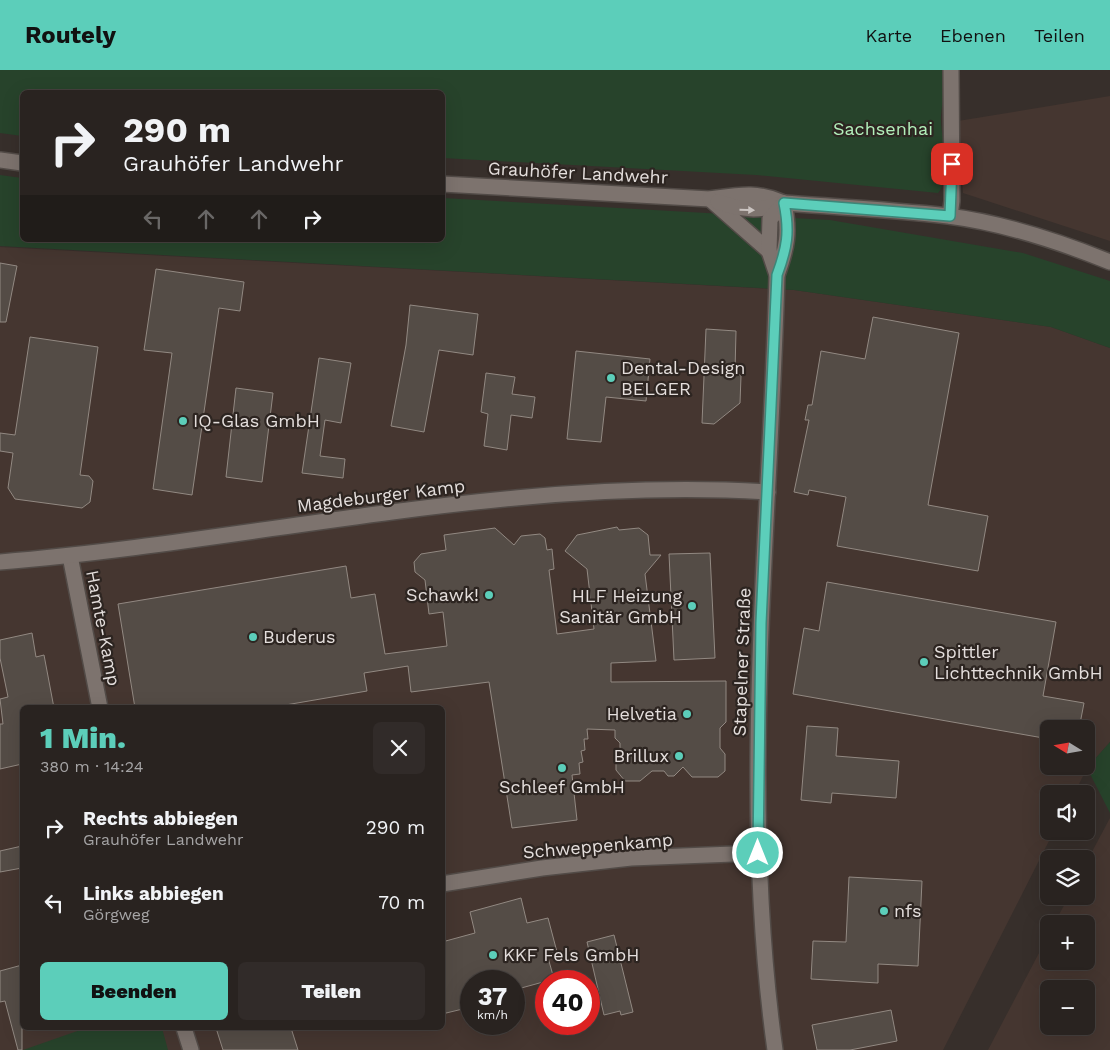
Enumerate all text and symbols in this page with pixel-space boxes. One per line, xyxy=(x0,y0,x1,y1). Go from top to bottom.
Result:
text: Routely xyxy=(25,21,116,49)
text: Karte xyxy=(866,25,912,46)
text: Ebenen xyxy=(940,25,1006,46)
text: Teilen xyxy=(1034,25,1085,46)
text: 290 m xyxy=(123,109,231,151)
icon: right xyxy=(40,110,105,175)
park label: Sachsenhai xyxy=(833,118,933,139)
pin xyxy=(931,143,973,185)
icon: arrive xyxy=(938,150,966,178)
text: Grauhöfer Landwehr xyxy=(123,151,344,176)
street label: Grauhöfer Landwehr xyxy=(487,157,669,188)
icon: left xyxy=(139,205,167,233)
icon: ahead xyxy=(192,205,220,233)
icon: ahead xyxy=(245,205,273,233)
icon: right xyxy=(298,205,326,233)
one-way arrow xyxy=(740,206,756,214)
place label: Dental-Design BELGER xyxy=(621,357,745,399)
marker: Dental-Design BELGER xyxy=(605,372,617,384)
place label: IQ-Glas GmbH xyxy=(193,410,320,431)
marker: IQ-Glas GmbH xyxy=(177,415,189,427)
street label: Magdeburger Kamp xyxy=(296,475,466,516)
street label: Hamte-Kamp xyxy=(82,568,125,688)
place label: Schawk! xyxy=(406,584,479,605)
place label: HLF Heizung Sanitär GmbH xyxy=(559,585,682,627)
street label: Stapelner Straße xyxy=(728,587,755,737)
marker: Schawk! xyxy=(483,589,495,601)
marker: HLF Heizung Sanitär GmbH xyxy=(686,600,698,612)
place label: Buderus xyxy=(263,626,335,647)
marker: Buderus xyxy=(247,631,259,643)
place label: Spittler Lichttechnik GmbH xyxy=(934,641,1103,683)
marker: Spittler Lichttechnik GmbH xyxy=(918,656,930,668)
place label: Helvetia xyxy=(606,703,677,724)
marker: Helvetia xyxy=(681,708,693,720)
text: 1 Min. xyxy=(40,720,126,755)
north arrow xyxy=(1040,720,1095,775)
map controls xyxy=(1040,720,1095,1035)
button: close xyxy=(373,722,425,774)
place label: Brillux xyxy=(613,745,669,766)
marker: Brillux xyxy=(673,750,685,762)
text: 380 m · 14:24 xyxy=(40,757,143,776)
marker: Schleef GmbH xyxy=(556,762,568,774)
place label: Schleef GmbH xyxy=(499,776,625,797)
button: sound xyxy=(1040,785,1095,840)
text: Rechts abbiegen xyxy=(83,807,238,830)
icon: right xyxy=(40,814,68,842)
text: 290 m xyxy=(366,816,425,839)
position arrow xyxy=(731,826,783,878)
street label: Schweppenkamp xyxy=(522,828,674,863)
text: Grauhöfer Landwehr xyxy=(83,830,243,849)
button: layers xyxy=(1040,850,1095,905)
text: Links abbiegen xyxy=(83,882,224,905)
icon: left xyxy=(40,889,68,917)
text: 70 m xyxy=(378,891,425,914)
place label: nfs xyxy=(894,900,922,921)
text: Görgweg xyxy=(83,905,150,924)
marker: nfs xyxy=(878,905,890,917)
button: + xyxy=(1040,915,1095,970)
place label: KKF Fels GmbH xyxy=(503,944,639,965)
marker: KKF Fels GmbH xyxy=(487,949,499,961)
button: Beenden xyxy=(40,962,228,1020)
button: Teilen xyxy=(238,962,425,1020)
speed limit sign: 40 xyxy=(535,970,600,1035)
button: − xyxy=(1040,980,1095,1035)
text: 37 xyxy=(478,982,507,1011)
text: km/h xyxy=(477,1008,508,1022)

